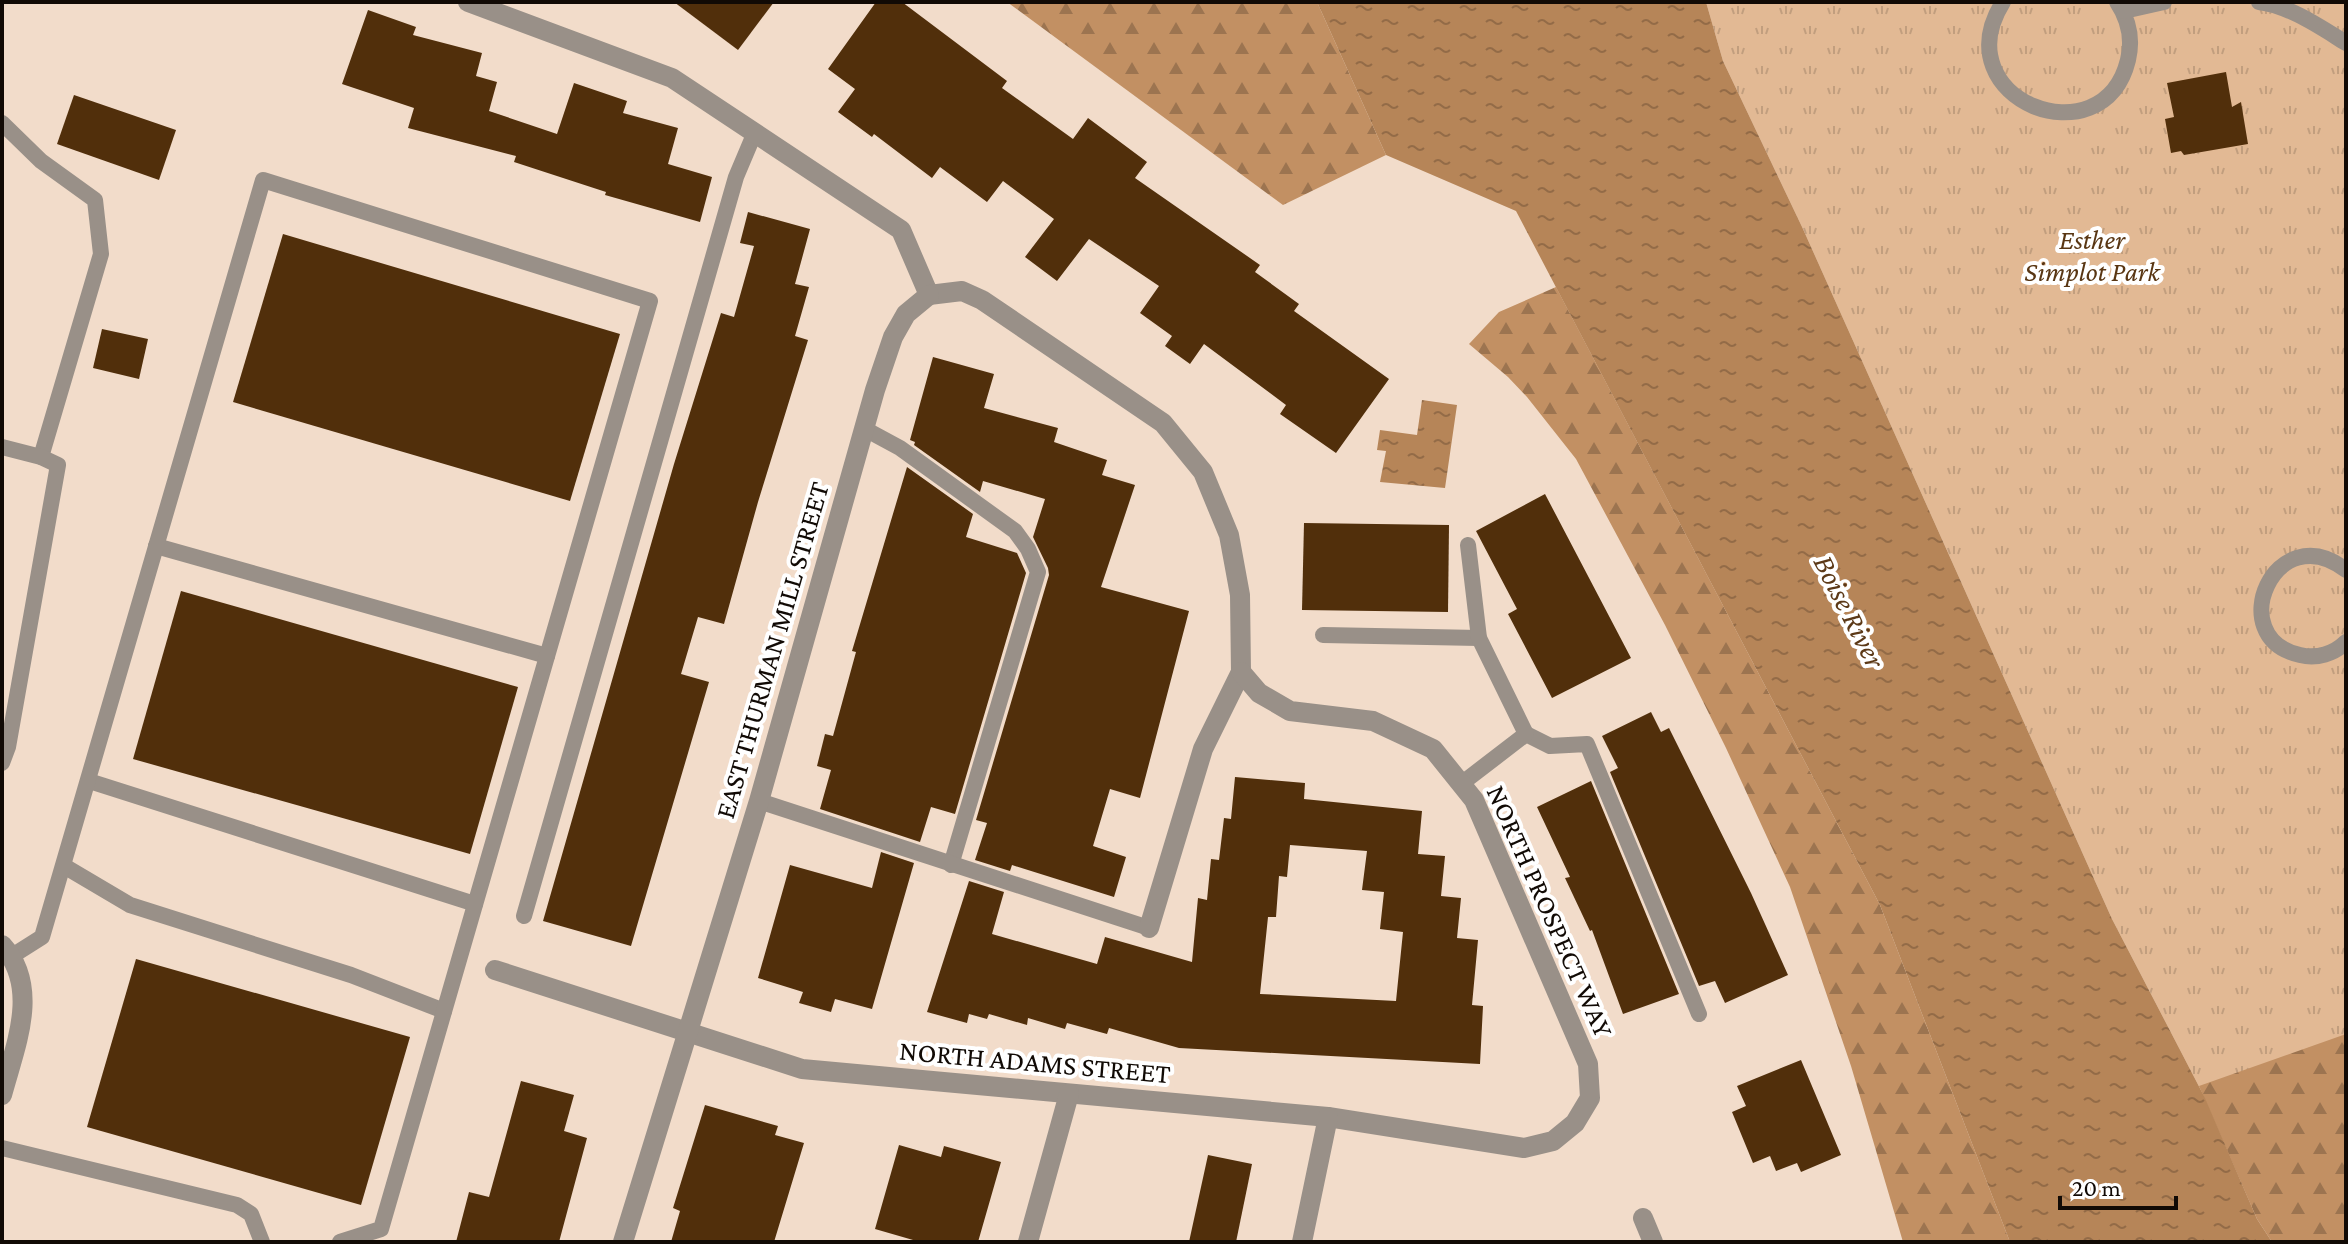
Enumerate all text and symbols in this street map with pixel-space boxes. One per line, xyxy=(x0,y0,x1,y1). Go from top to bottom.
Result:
park label: Esther Simplot Park xyxy=(2024,224,2161,287)
street label: EAST THURMAN MILL STREET xyxy=(709,478,835,822)
water label: Boise River xyxy=(1808,549,1893,674)
street label: NORTH PROSPECT WAY xyxy=(1480,780,1620,1042)
street label: NORTH ADAMS STREET xyxy=(898,1035,1172,1089)
scale bar xyxy=(2060,1160,2176,1210)
text: 20 m xyxy=(2072,1174,2121,1201)

